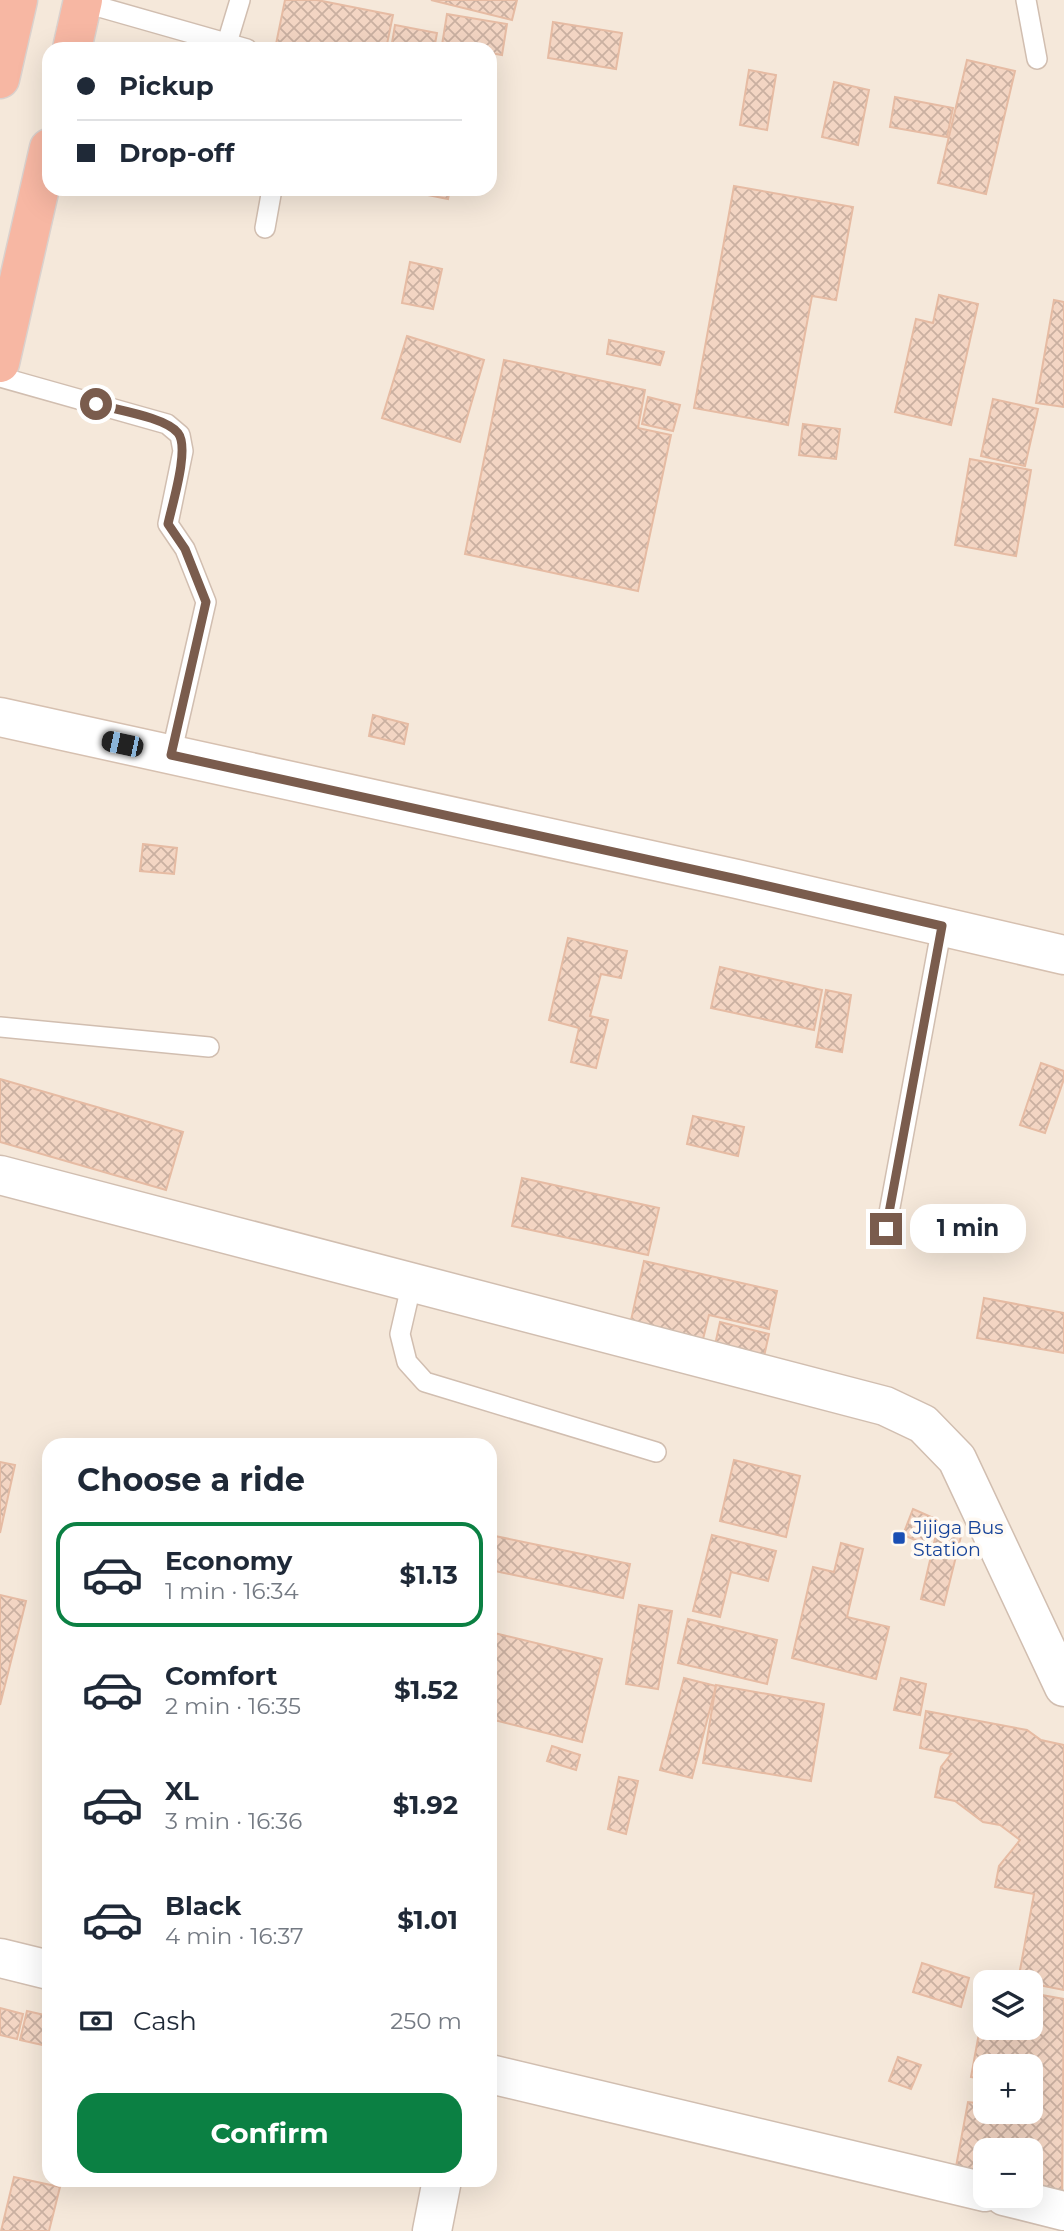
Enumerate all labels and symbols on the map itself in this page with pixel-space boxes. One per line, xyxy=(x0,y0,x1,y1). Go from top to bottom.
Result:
route start xyxy=(80,388,112,420)
car xyxy=(100,729,145,759)
callout: 1 min xyxy=(910,1204,1026,1254)
route end xyxy=(870,1213,902,1245)
place label: Jijiga Bus Station xyxy=(912,1516,1004,1561)
marker: Jijiga Bus Station xyxy=(891,1530,907,1546)

